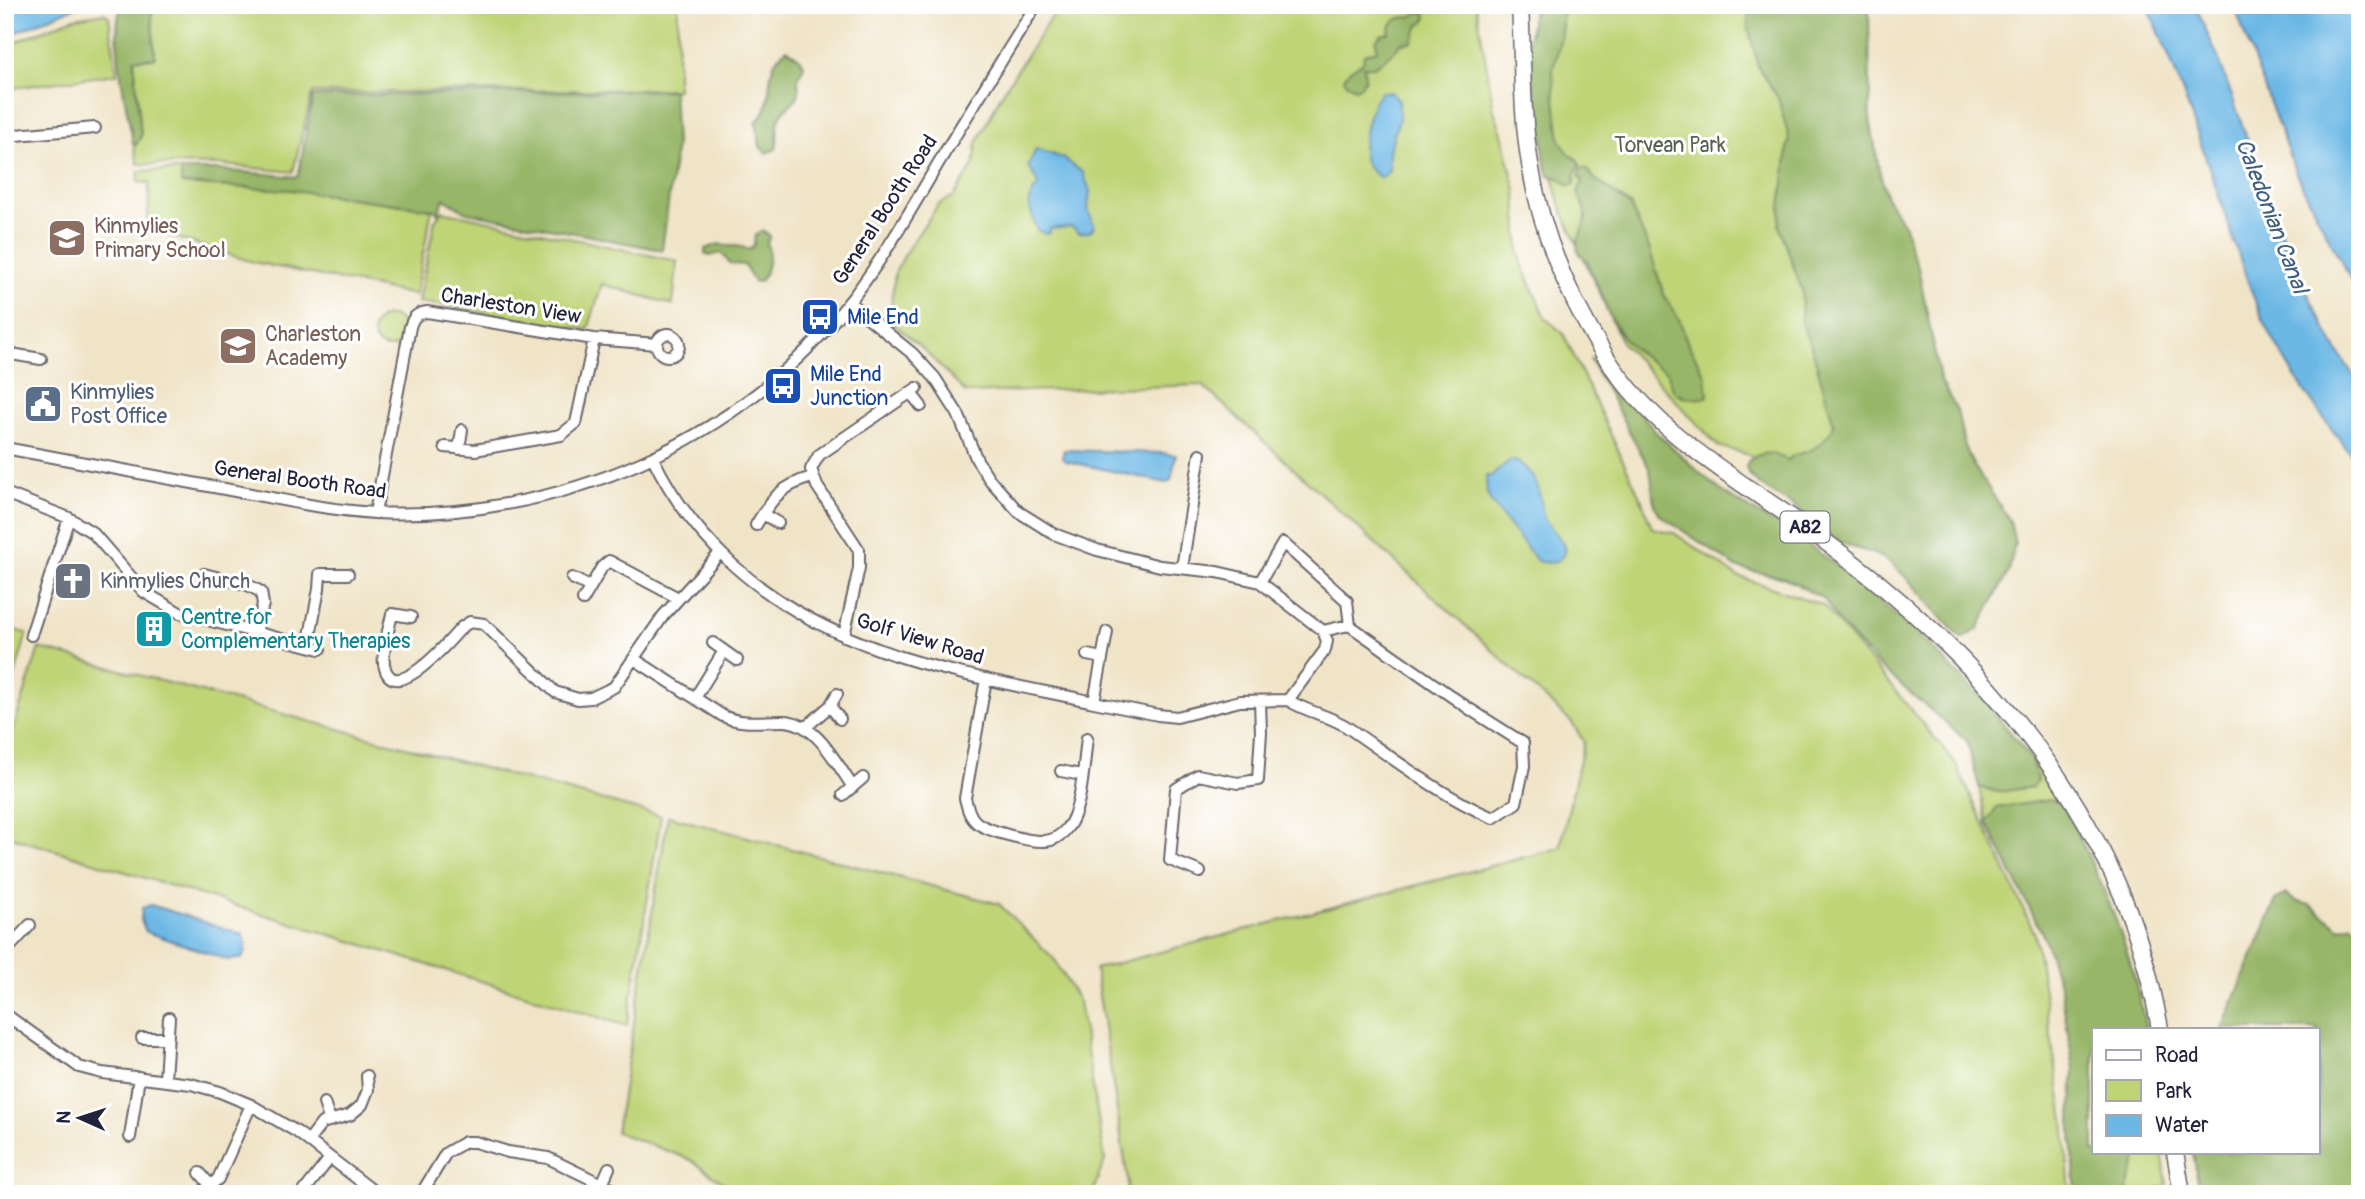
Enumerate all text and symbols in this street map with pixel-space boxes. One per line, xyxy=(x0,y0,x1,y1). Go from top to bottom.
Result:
street label: General Booth Road xyxy=(826,130,944,290)
park label: Torvean Park xyxy=(1614,132,1726,159)
water label: Caledonian Canal xyxy=(2229,135,2316,300)
place label: Kinmylies Primary School xyxy=(94,213,226,264)
school or university icon: Kinmylies Primary School xyxy=(46,217,88,259)
street label: Charleston View xyxy=(439,282,583,330)
bus stop icon: Mile End xyxy=(799,296,841,338)
place label: Mile End xyxy=(847,304,919,331)
place label: Charleston Academy xyxy=(265,321,361,372)
school or university icon: Charleston Academy xyxy=(217,325,259,367)
place label: Mile End Junction xyxy=(810,361,888,412)
bus stop icon: Mile End Junction xyxy=(762,365,804,407)
place label: Kinmylies Post Office xyxy=(70,379,168,430)
public building icon: Kinmylies Post Office xyxy=(22,383,64,425)
street label: General Booth Road xyxy=(212,455,388,505)
road number: A82 xyxy=(1780,512,1829,542)
church icon: Kinmylies Church xyxy=(52,560,94,602)
place label: Kinmylies Church xyxy=(100,568,250,595)
place label: Centre for Complementary Therapies xyxy=(181,604,411,655)
street label: Golf View Road xyxy=(853,607,987,671)
building icon: Centre for Complementary Therapies xyxy=(133,608,175,650)
legend xyxy=(2092,1028,2320,1154)
text: Road xyxy=(2155,1042,2199,1069)
text: Park xyxy=(2155,1078,2192,1105)
north arrow xyxy=(46,1084,116,1154)
text: N xyxy=(52,1110,76,1124)
text: Water xyxy=(2155,1112,2209,1139)

